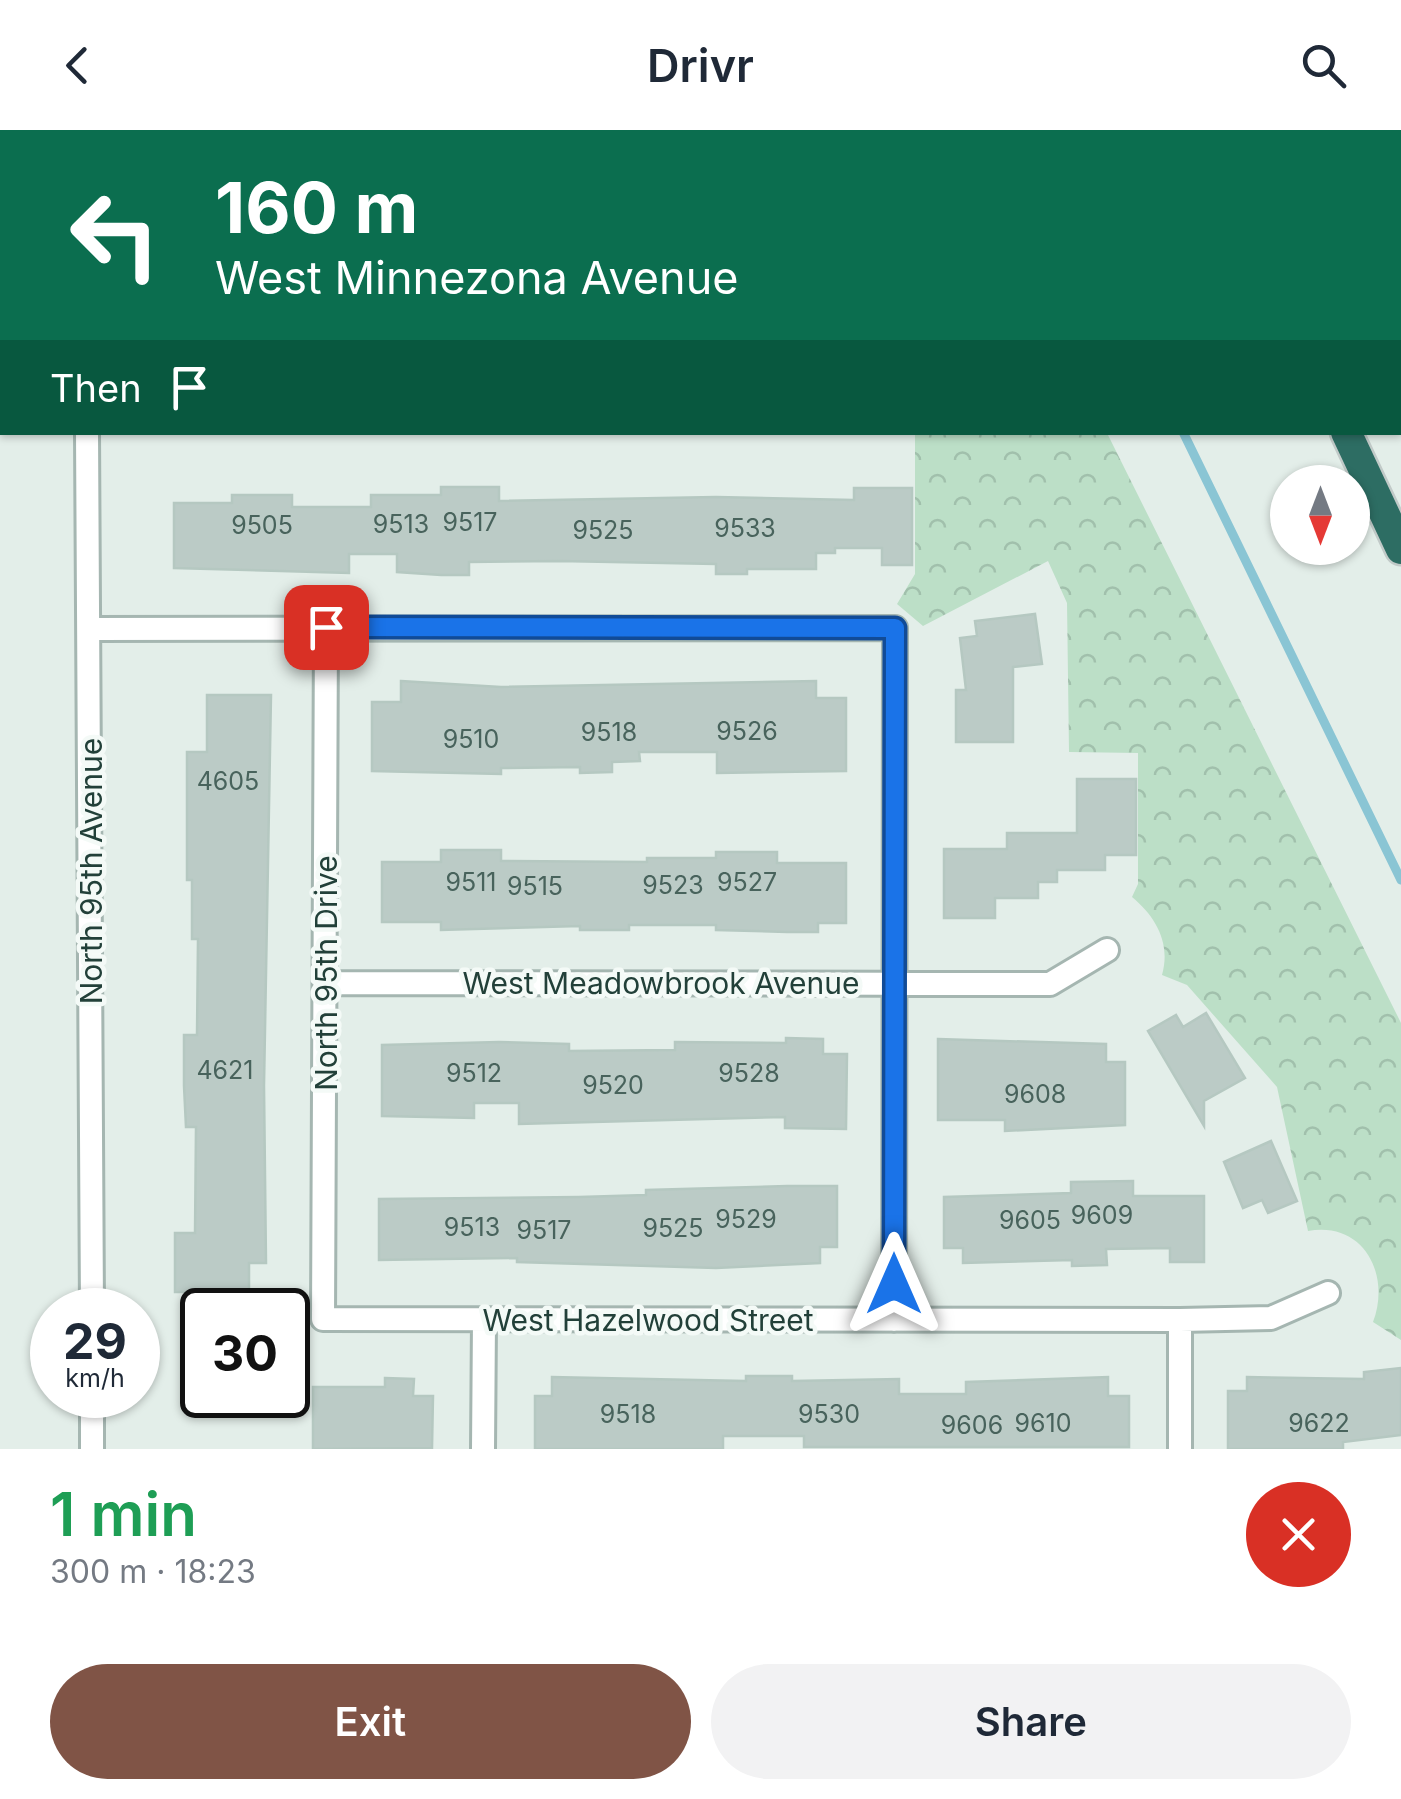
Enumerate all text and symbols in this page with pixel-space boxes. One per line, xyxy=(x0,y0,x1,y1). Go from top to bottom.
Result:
icon: back xyxy=(50,38,105,93)
text: Drivr xyxy=(647,38,754,93)
icon: search xyxy=(1296,38,1351,93)
text: 160 m xyxy=(215,165,418,250)
icon: left xyxy=(50,170,180,300)
text: West Minnezona Avenue xyxy=(215,250,738,305)
icon: arrive xyxy=(162,360,217,415)
text: Then xyxy=(50,365,142,411)
north arrow xyxy=(1270,465,1370,565)
map controls xyxy=(1270,465,1370,565)
house number: 9517 xyxy=(442,507,498,537)
house number: 9513 xyxy=(373,509,429,539)
house number: 9505 xyxy=(231,510,293,540)
house number: 9533 xyxy=(714,513,776,543)
house number: 9525 xyxy=(572,515,634,545)
pin xyxy=(284,585,369,670)
icon: arrive xyxy=(299,600,354,655)
house number: 9526 xyxy=(716,716,778,746)
house number: 9518 xyxy=(581,717,637,747)
house number: 9510 xyxy=(443,724,499,754)
street label: North 95th Avenue xyxy=(73,738,109,1004)
house number: 4605 xyxy=(197,766,259,796)
street label: North 95th Drive xyxy=(308,855,344,1091)
house number: 9511 xyxy=(445,867,497,897)
house number: 9527 xyxy=(717,867,777,897)
house number: 9523 xyxy=(642,870,704,900)
house number: 9515 xyxy=(507,871,563,901)
street label: West Meadowbrook Avenue xyxy=(462,965,860,1001)
house number: 4621 xyxy=(196,1055,254,1085)
house number: 9512 xyxy=(446,1058,502,1088)
house number: 9528 xyxy=(718,1058,780,1088)
house number: 9520 xyxy=(582,1070,644,1100)
house number: 9608 xyxy=(1004,1079,1066,1109)
house number: 9609 xyxy=(1071,1200,1133,1230)
house number: 9529 xyxy=(715,1204,777,1234)
house number: 9605 xyxy=(999,1205,1061,1235)
house number: 9513 xyxy=(444,1212,500,1242)
house number: 9525 xyxy=(642,1213,704,1243)
house number: 9517 xyxy=(516,1215,572,1245)
position arrow xyxy=(842,1232,946,1336)
speed limit sign: 30 xyxy=(180,1288,310,1418)
street label: West Hazelwood Street xyxy=(482,1302,814,1338)
text: 29 xyxy=(63,1311,127,1371)
text: km/h xyxy=(65,1363,125,1393)
house number: 9518 xyxy=(600,1399,656,1429)
house number: 9530 xyxy=(798,1399,860,1429)
house number: 9610 xyxy=(1015,1408,1071,1438)
house number: 9622 xyxy=(1288,1408,1350,1438)
house number: 9606 xyxy=(941,1410,1003,1440)
text: 1 min xyxy=(50,1478,197,1550)
button: close xyxy=(1246,1482,1351,1587)
text: 300 m · 18:23 xyxy=(50,1552,256,1591)
button: Exit xyxy=(50,1664,691,1779)
button: Share xyxy=(711,1664,1351,1779)

